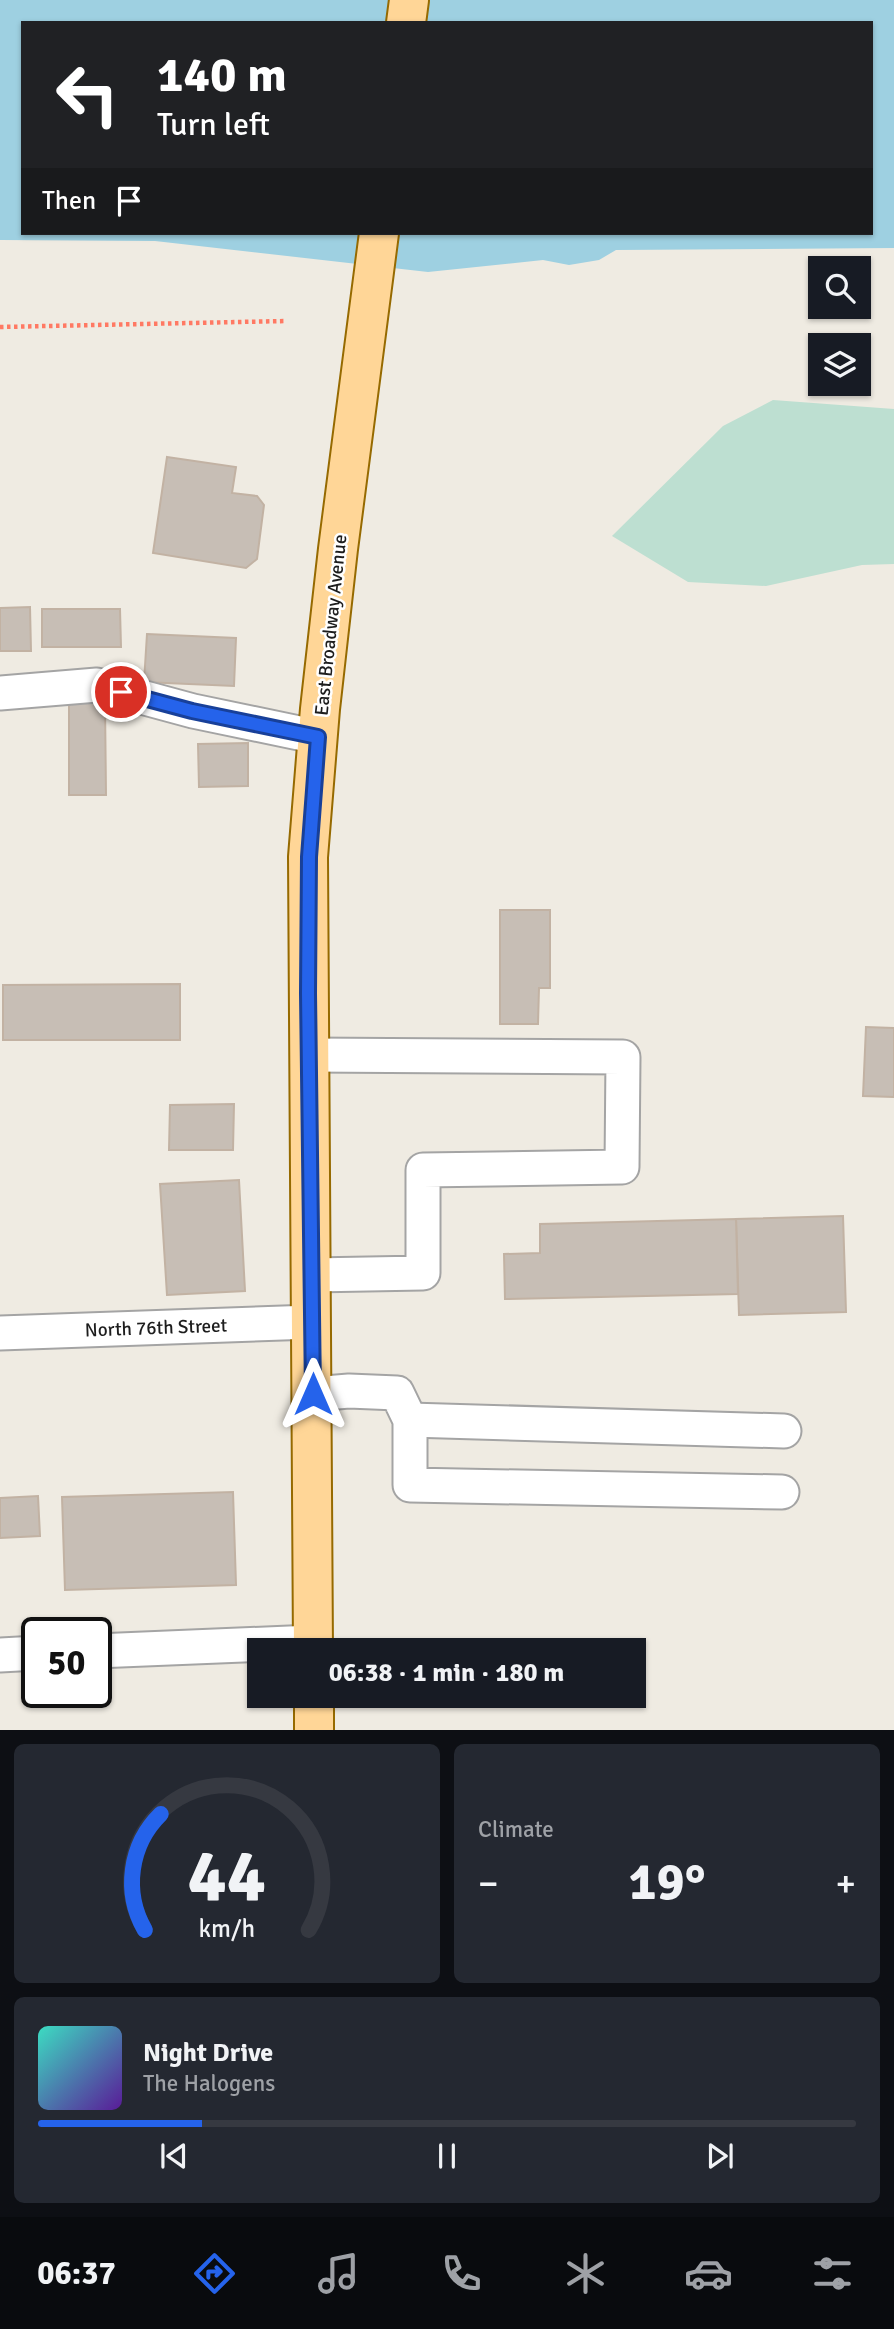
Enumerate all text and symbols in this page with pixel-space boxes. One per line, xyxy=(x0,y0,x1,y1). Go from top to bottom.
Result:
text: 140 m xyxy=(157,45,287,105)
icon: left xyxy=(42,49,133,140)
text: Turn left xyxy=(157,105,270,144)
icon: arrive xyxy=(110,182,148,220)
text: Then xyxy=(42,185,96,217)
map controls xyxy=(808,256,871,396)
button: search xyxy=(808,256,871,319)
button: layers xyxy=(808,333,871,396)
street label: East Broadway Avenue xyxy=(310,533,352,717)
pin xyxy=(91,662,151,722)
icon: arrive xyxy=(102,673,140,711)
street label: North 76th Street xyxy=(84,1314,228,1342)
position arrow xyxy=(276,1357,350,1431)
speed limit sign: 50 xyxy=(21,1617,112,1708)
text: 06:38 · 1 min · 180 m xyxy=(329,1657,564,1689)
text: Climate xyxy=(478,1815,554,1844)
text: 44 xyxy=(188,1832,266,1921)
text: 19° xyxy=(629,1850,705,1914)
text: − xyxy=(478,1860,499,1907)
text: + xyxy=(835,1860,856,1907)
text: km/h xyxy=(199,1912,255,1943)
text: Night Drive xyxy=(143,2037,273,2069)
text: The Halogens xyxy=(143,2069,275,2098)
icon: previous xyxy=(155,2137,193,2175)
icon: pause xyxy=(428,2137,466,2175)
icon: next xyxy=(701,2137,739,2175)
icon: directions xyxy=(190,2249,239,2298)
icon: music xyxy=(314,2249,363,2298)
icon: phone xyxy=(437,2249,486,2298)
icon: climate xyxy=(561,2249,610,2298)
icon: car xyxy=(684,2249,733,2298)
icon: filters xyxy=(808,2249,857,2298)
text: 06:37 xyxy=(37,2254,116,2293)

